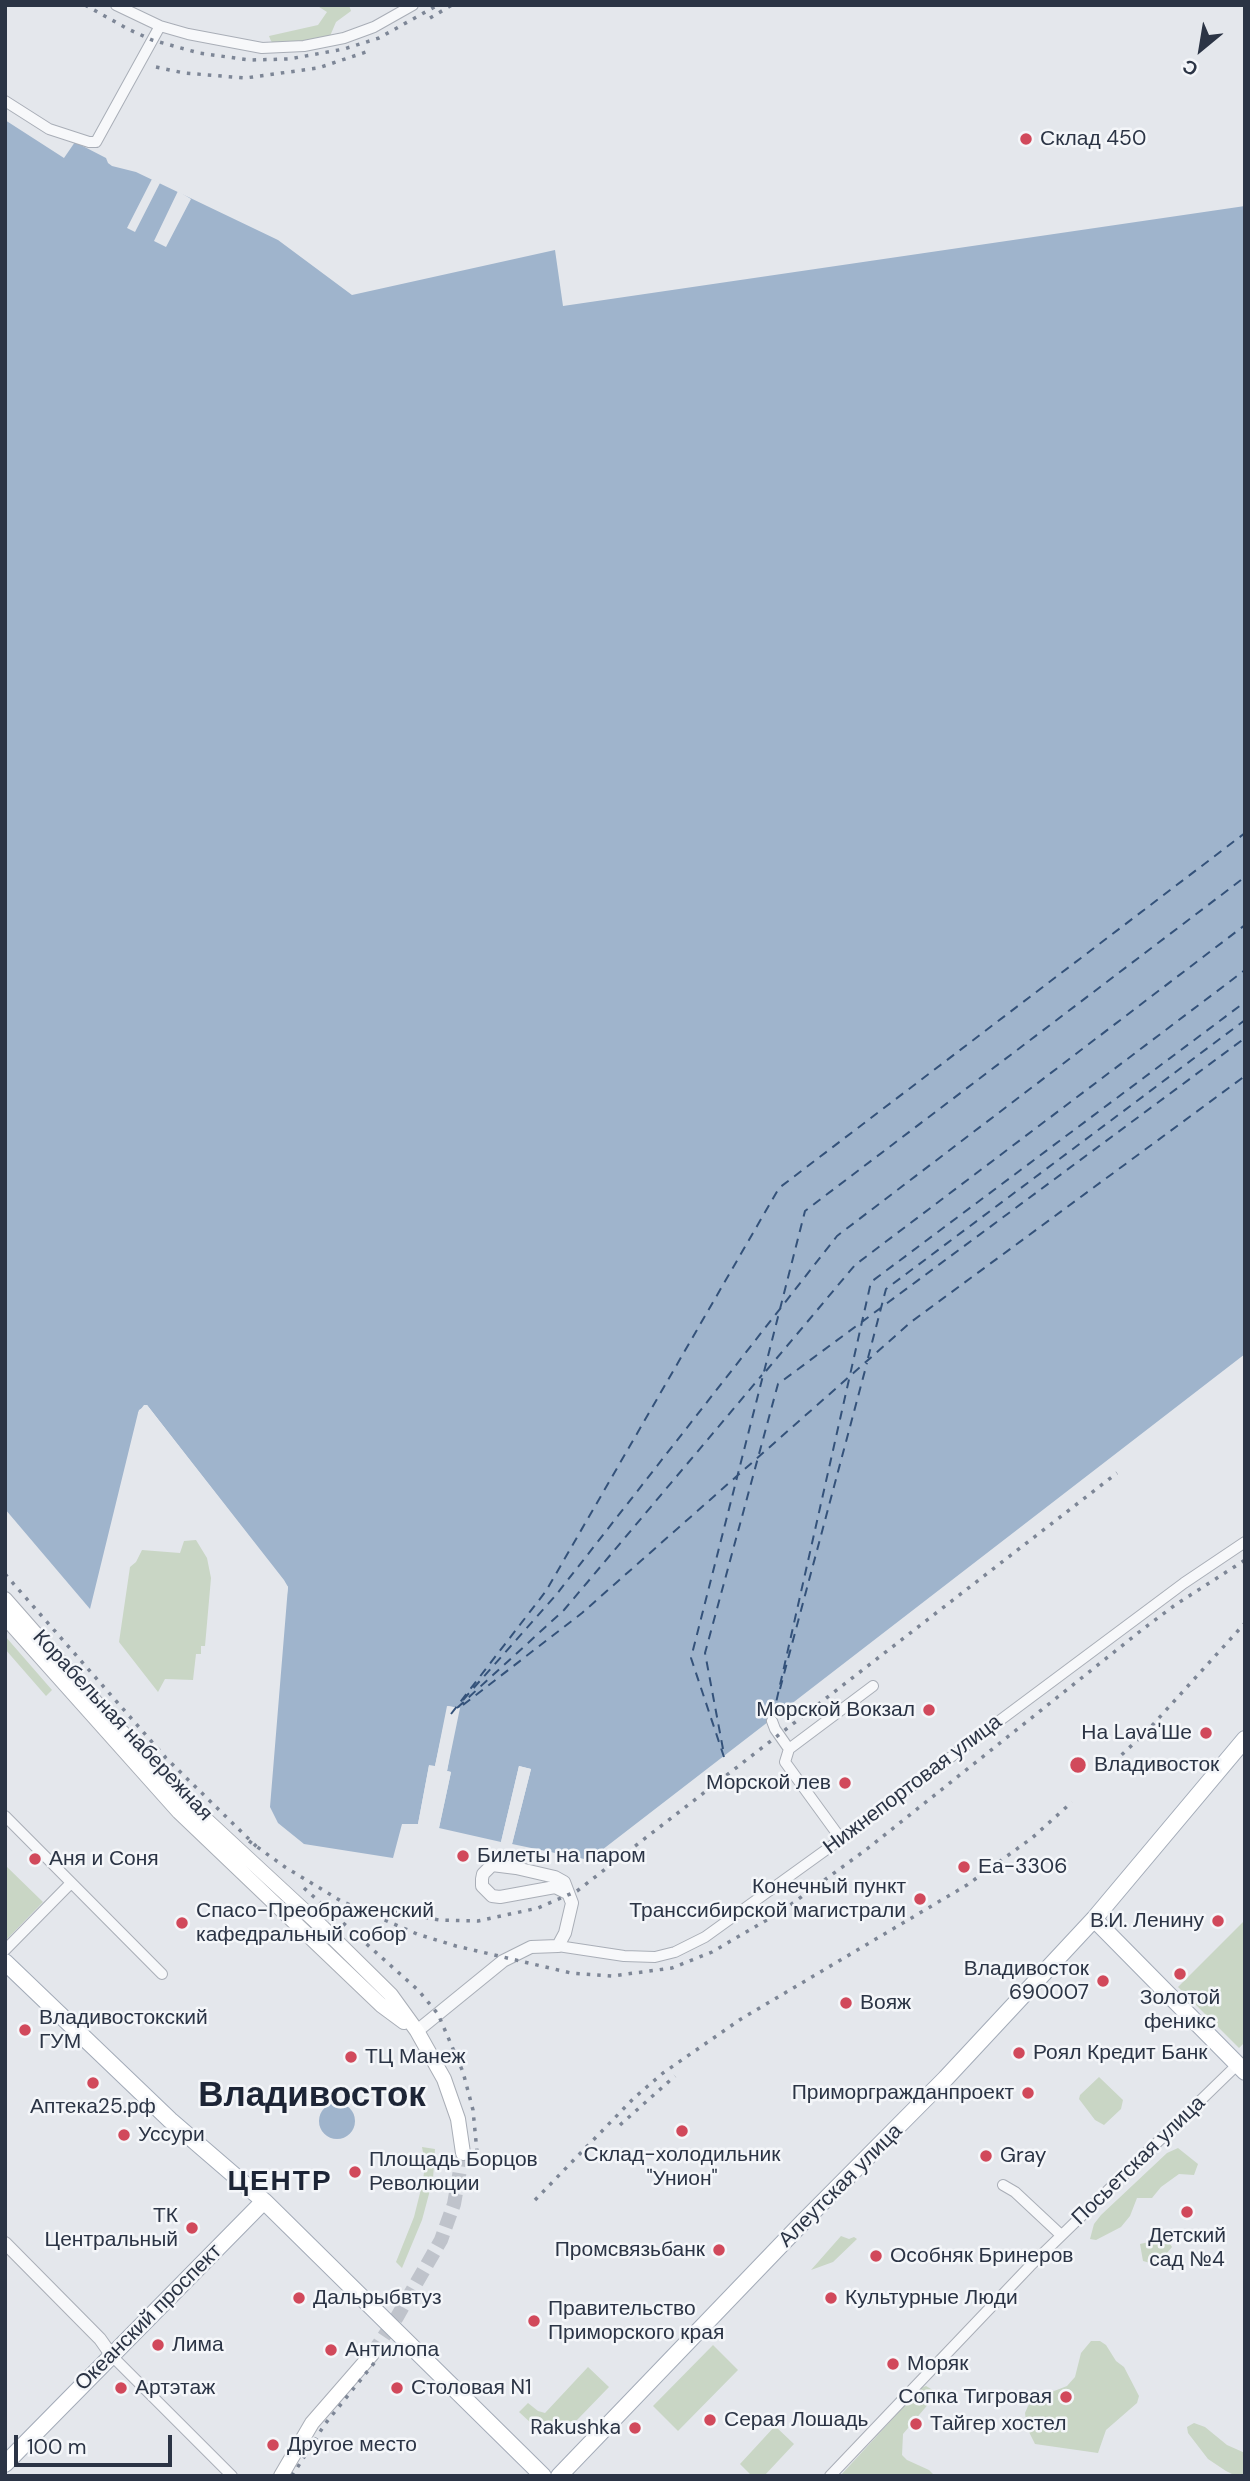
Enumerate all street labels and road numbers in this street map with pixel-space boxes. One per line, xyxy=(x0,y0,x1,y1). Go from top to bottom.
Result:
street label: Корабельная набережная xyxy=(21,1619,223,1833)
street label: Нижнепортовая улица xyxy=(812,1705,1014,1865)
street label: Посьетская улица xyxy=(1064,2088,1214,2234)
street label: Алеутская улица xyxy=(771,2116,911,2256)
street label: Океанский проспект xyxy=(65,2234,233,2402)

